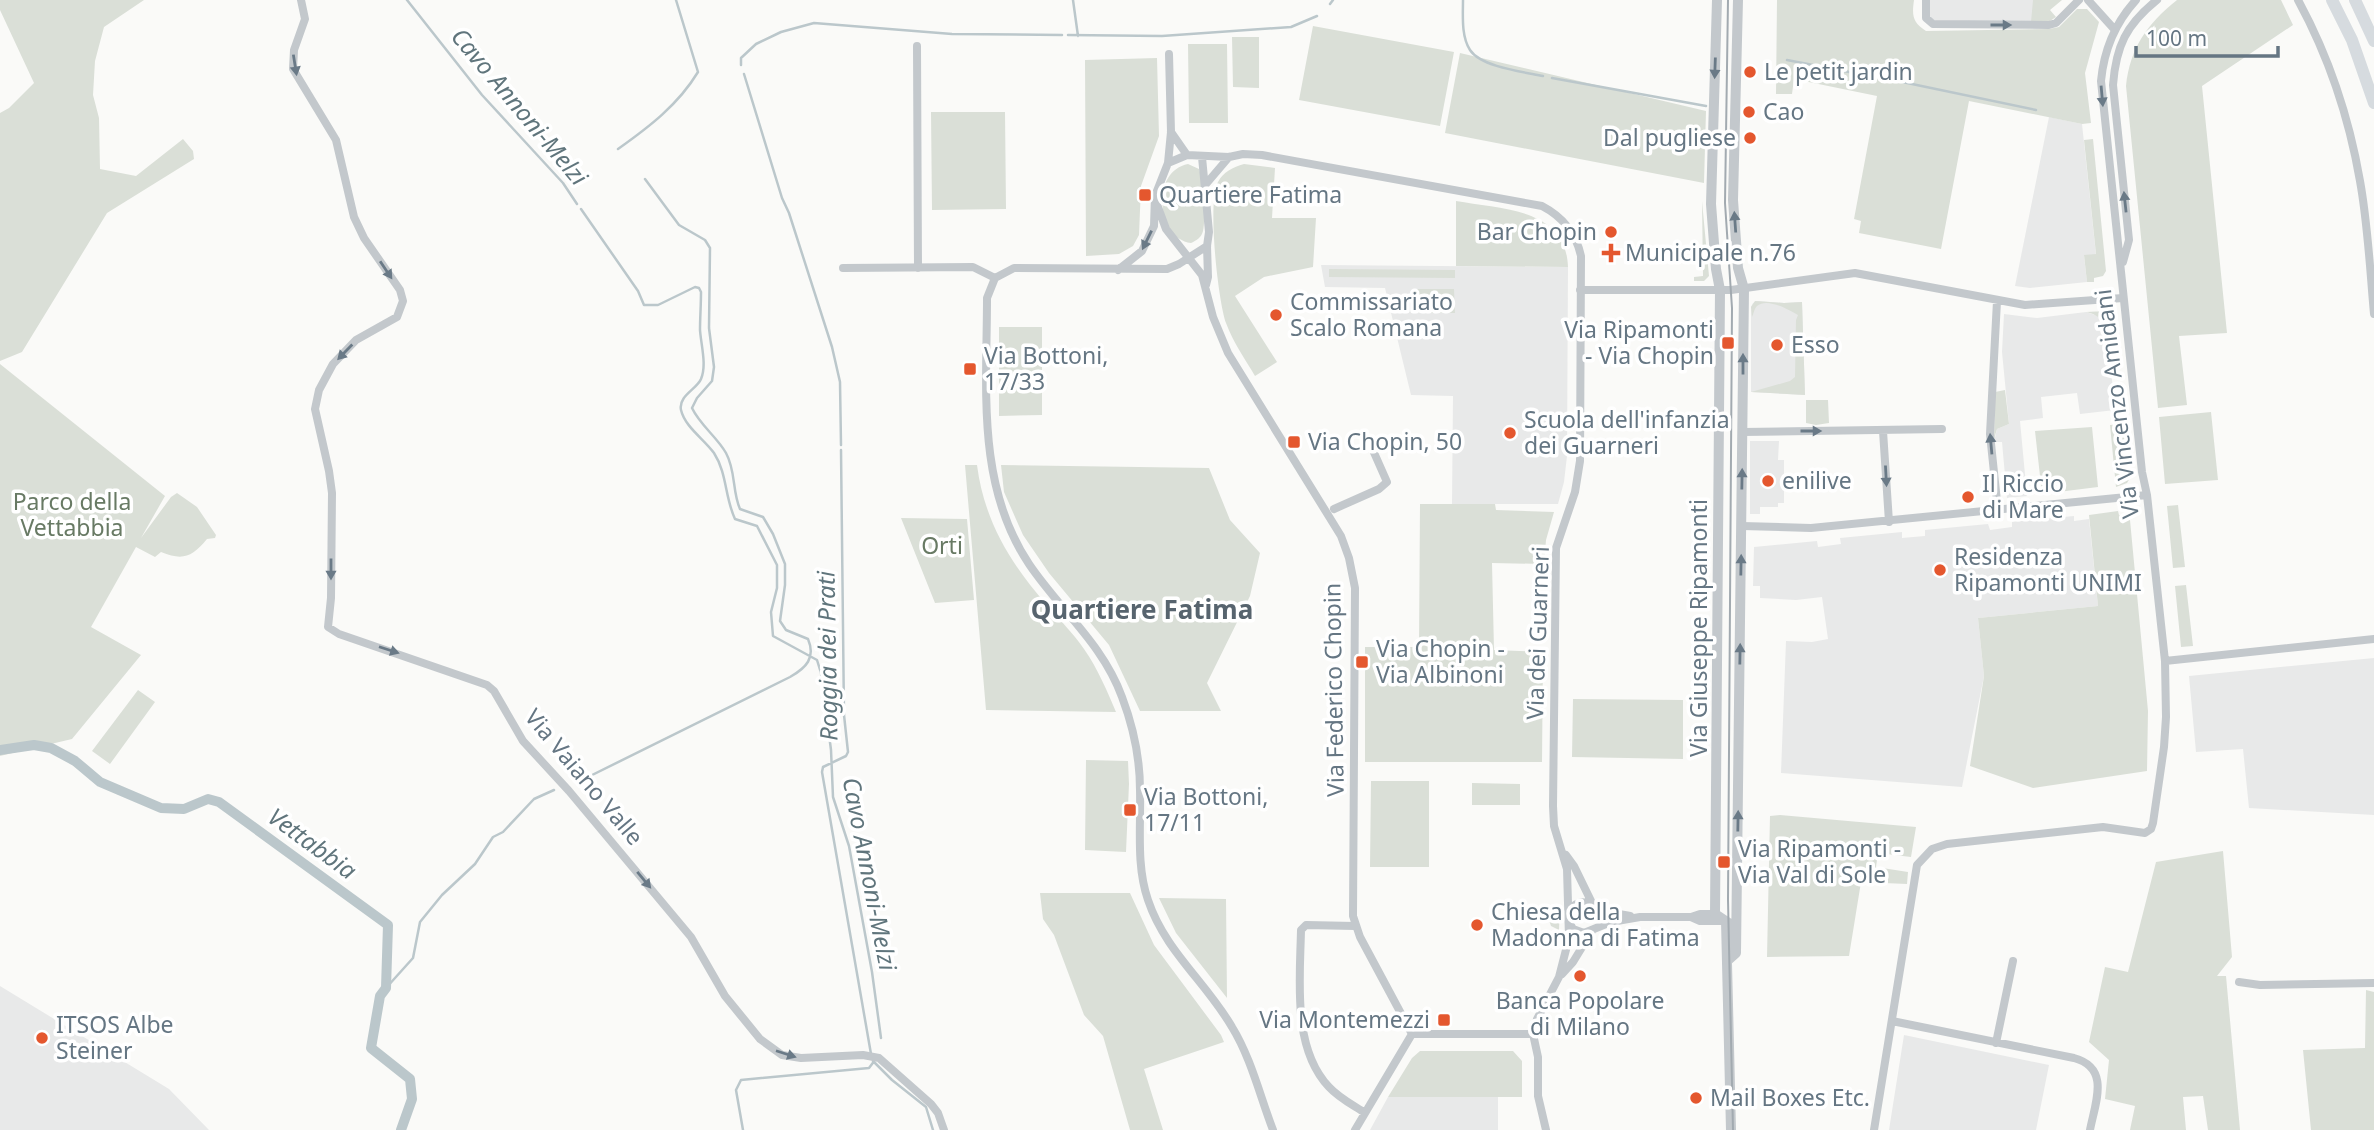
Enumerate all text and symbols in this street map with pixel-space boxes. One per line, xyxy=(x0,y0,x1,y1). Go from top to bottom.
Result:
scale bar xyxy=(2136,14,2278,58)
one-way arrow xyxy=(1990,19,2012,31)
water label: Cavo Annoni-Melzi xyxy=(444,20,596,192)
text: 100 m xyxy=(2146,24,2207,52)
one-way arrow xyxy=(290,55,301,77)
place label: Le petit jardin xyxy=(1764,55,1913,87)
one-way arrow xyxy=(1709,57,1720,79)
marker: Le petit jardin xyxy=(1742,64,1758,80)
one-way arrow xyxy=(2097,85,2108,107)
place label: Cao xyxy=(1763,95,1804,127)
marker: Cao xyxy=(1741,104,1757,120)
place label: Dal pugliese xyxy=(1603,121,1736,153)
marker: Dal pugliese xyxy=(1742,130,1758,146)
place label: Quartiere Fatima xyxy=(1159,178,1342,210)
marker: Quartiere Fatima xyxy=(1137,187,1153,203)
one-way arrow xyxy=(2120,191,2131,213)
one-way arrow xyxy=(1729,210,1740,232)
place label: Bar Chopin xyxy=(1477,215,1597,247)
marker: Bar Chopin xyxy=(1603,224,1619,240)
one-way arrow xyxy=(1142,230,1153,250)
place label: Municipale n.76 xyxy=(1625,236,1796,268)
marker: Municipale n.76 xyxy=(1603,245,1619,261)
one-way arrow xyxy=(379,261,393,279)
place label: Commissariato Scalo Romana xyxy=(1290,285,1453,343)
street label: Via Vincenzo Amidani xyxy=(2086,288,2146,521)
marker: Commissariato Scalo Romana xyxy=(1268,307,1284,323)
place label: Via Ripamonti - Via Chopin xyxy=(1564,313,1714,371)
place label: Esso xyxy=(1791,328,1840,360)
marker: Via Ripamonti - Via Chopin xyxy=(1720,335,1736,351)
marker: Esso xyxy=(1769,337,1785,353)
place label: Via Bottoni, 17/33 xyxy=(984,339,1108,397)
one-way arrow xyxy=(337,343,353,360)
one-way arrow xyxy=(1737,352,1749,374)
marker: Via Bottoni, 17/33 xyxy=(962,361,978,377)
place label: Scuola dell'infanzia dei Guarneri xyxy=(1524,403,1730,461)
place label: Via Chopin, 50 xyxy=(1308,425,1462,457)
marker: Scuola dell'infanzia dei Guarneri xyxy=(1502,425,1518,441)
one-way arrow xyxy=(1800,425,1822,437)
one-way arrow xyxy=(1985,432,1996,454)
marker: Via Chopin, 50 xyxy=(1286,434,1302,450)
place label: enilive xyxy=(1782,464,1852,496)
one-way arrow xyxy=(1881,465,1892,487)
place label: Il Riccio di Mare xyxy=(1982,467,2064,525)
one-way arrow xyxy=(1737,468,1748,490)
marker: enilive xyxy=(1760,473,1776,489)
park label: Parco della Vettabbia xyxy=(13,485,131,543)
marker: Il Riccio di Mare xyxy=(1960,489,1976,505)
street label: Via Giuseppe Ripamonti xyxy=(1682,499,1714,757)
park label: Orti xyxy=(921,529,963,561)
place label: Residenza Ripamonti UNIMI xyxy=(1954,540,2142,598)
street label: Via dei Guarneri xyxy=(1518,546,1556,720)
one-way arrow xyxy=(1736,554,1747,576)
one-way arrow xyxy=(325,558,337,580)
marker: Residenza Ripamonti UNIMI xyxy=(1932,562,1948,578)
water label: Roggia dei Prati xyxy=(809,570,844,741)
street label: Via Federico Chopin xyxy=(1315,583,1351,797)
district label: Quartiere Fatima xyxy=(1031,591,1253,627)
place label: Via Chopin - Via Albinoni xyxy=(1376,632,1505,690)
one-way arrow xyxy=(1734,643,1746,665)
one-way arrow xyxy=(379,645,400,656)
marker: Via Chopin - Via Albinoni xyxy=(1354,654,1370,670)
street label: Via Vaiano Valle xyxy=(518,701,651,851)
water label: Cavo Annoni-Melzi xyxy=(836,774,906,974)
place label: Via Bottoni, 17/11 xyxy=(1144,780,1268,838)
water label: Vettabbia xyxy=(262,799,364,886)
marker: Via Bottoni, 17/11 xyxy=(1122,802,1138,818)
one-way arrow xyxy=(1732,809,1743,831)
place label: Via Ripamonti - Via Val di Sole xyxy=(1738,832,1901,890)
marker: Via Ripamonti - Via Val di Sole xyxy=(1716,854,1732,870)
one-way arrow xyxy=(636,872,651,889)
place label: Chiesa della Madonna di Fatima xyxy=(1491,895,1700,953)
marker: Chiesa della Madonna di Fatima xyxy=(1469,917,1485,933)
marker: Banca Popolare di Milano xyxy=(1572,968,1588,984)
place label: Banca Popolare di Milano xyxy=(1496,984,1664,1042)
place label: Via Montemezzi xyxy=(1259,1003,1430,1035)
place label: ITSOS Albe Steiner xyxy=(56,1008,174,1066)
marker: Via Montemezzi xyxy=(1436,1012,1452,1028)
marker: ITSOS Albe Steiner xyxy=(34,1030,50,1046)
one-way arrow xyxy=(775,1049,796,1059)
place label: Mail Boxes Etc. xyxy=(1710,1081,1870,1113)
marker: Mail Boxes Etc. xyxy=(1688,1090,1704,1106)

